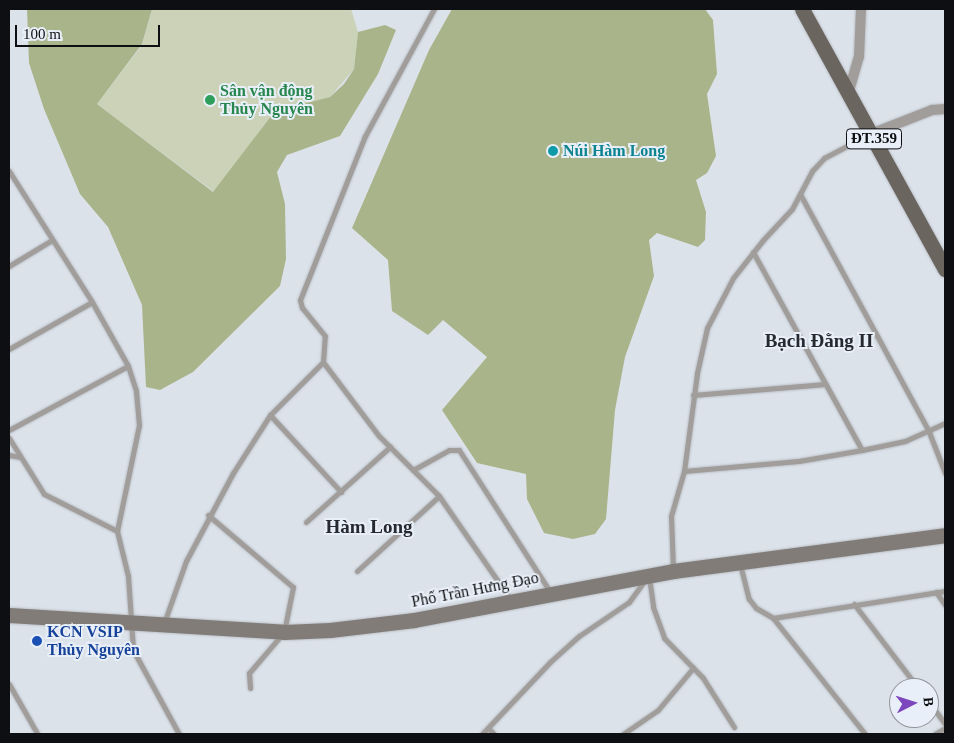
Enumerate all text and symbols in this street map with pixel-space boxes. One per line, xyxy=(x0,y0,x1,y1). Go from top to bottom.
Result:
scale bar xyxy=(18,15,162,47)
text: 100 m xyxy=(23,26,61,42)
place label: Sân vận động Thủy Nguyên xyxy=(220,81,313,119)
marker: Sân vận động Thủy Nguyên xyxy=(204,94,216,106)
road number: ĐT.359 xyxy=(845,126,903,152)
place label: Núi Hàm Long xyxy=(563,141,665,161)
marker: Núi Hàm Long xyxy=(547,145,559,157)
district label: Bạch Đằng II xyxy=(765,330,873,352)
district label: Hàm Long xyxy=(325,516,413,538)
street label: Phố Trần Hưng Đạo xyxy=(410,568,540,612)
place label: KCN VSIP Thủy Nguyên xyxy=(47,622,140,660)
marker: KCN VSIP Thủy Nguyên xyxy=(31,635,43,647)
north arrow xyxy=(889,678,939,728)
text: B xyxy=(921,696,936,707)

